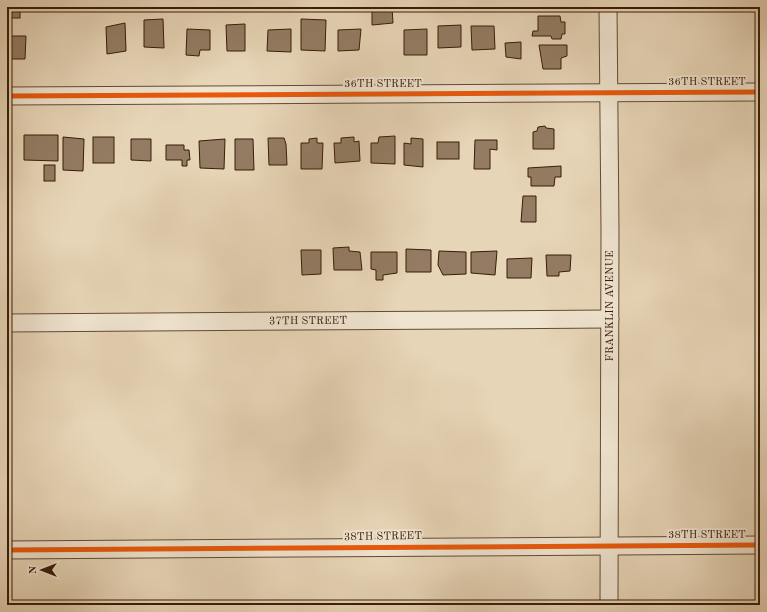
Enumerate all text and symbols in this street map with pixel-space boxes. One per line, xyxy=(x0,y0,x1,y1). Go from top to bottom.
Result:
street label: 36TH STREET xyxy=(668,77,746,88)
street label: 36TH STREET xyxy=(344,79,422,90)
street label: FRANKLIN AVENUE xyxy=(605,250,616,362)
street label: 37TH STREET xyxy=(269,315,347,327)
street label: 38TH STREET xyxy=(668,530,746,541)
street label: 38TH STREET xyxy=(344,531,422,543)
north arrow xyxy=(22,550,62,590)
text: N xyxy=(28,565,39,574)

